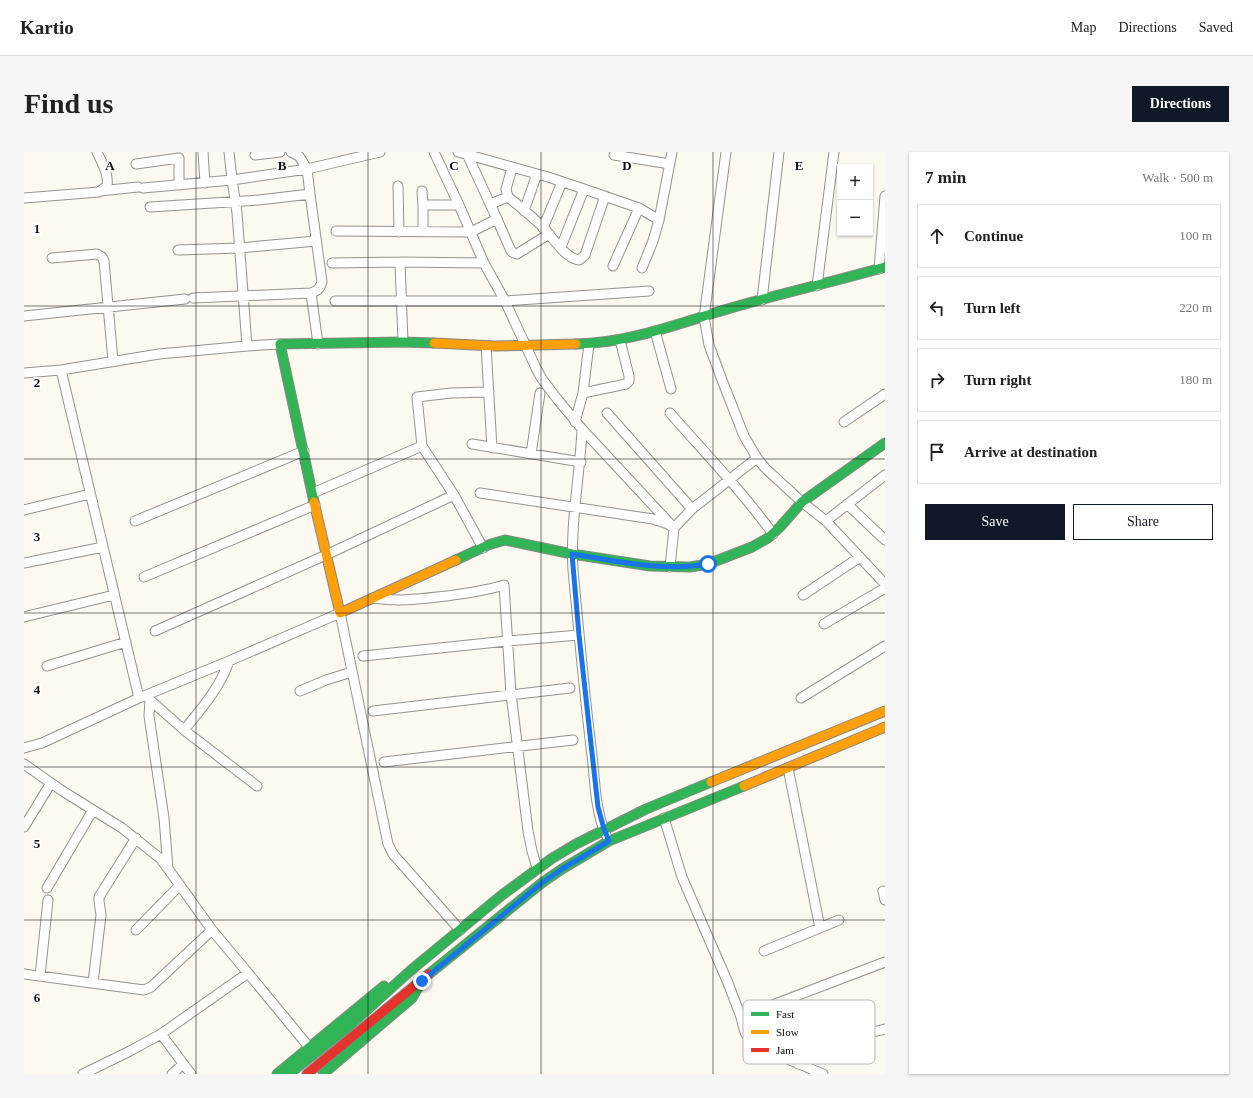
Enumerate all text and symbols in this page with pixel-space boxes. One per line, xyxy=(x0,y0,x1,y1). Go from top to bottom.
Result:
text: Kartio xyxy=(20,17,74,38)
text: Map xyxy=(1071,20,1096,35)
text: Directions xyxy=(1118,20,1177,35)
text: Saved xyxy=(1199,20,1233,35)
button: Directions xyxy=(1132,86,1229,122)
text: Find us xyxy=(24,88,114,119)
text: A xyxy=(105,158,115,173)
text: B xyxy=(278,158,287,173)
text: C xyxy=(449,158,459,173)
text: D xyxy=(622,158,632,173)
text: E xyxy=(795,158,803,173)
map controls xyxy=(837,164,873,236)
button: + xyxy=(837,164,873,200)
text: 7 min xyxy=(925,168,966,187)
text: Walk · 500 m xyxy=(1142,170,1213,185)
button: − xyxy=(837,200,873,236)
text: 1 xyxy=(34,221,40,236)
icon: ahead xyxy=(926,225,948,247)
text: Continue xyxy=(964,228,1023,244)
text: 100 m xyxy=(1179,228,1212,243)
icon: left xyxy=(926,297,948,319)
text: Turn left xyxy=(964,300,1021,316)
text: 220 m xyxy=(1179,300,1212,315)
icon: right xyxy=(926,369,948,391)
text: Turn right xyxy=(964,372,1031,388)
text: 180 m xyxy=(1179,372,1212,387)
text: 2 xyxy=(34,375,40,390)
icon: arrive xyxy=(926,441,948,463)
text: Arrive at destination xyxy=(964,444,1097,460)
button: Save xyxy=(925,504,1065,540)
button: Share xyxy=(1073,504,1213,540)
text: 3 xyxy=(34,529,41,544)
route start xyxy=(699,555,717,573)
text: 4 xyxy=(34,682,41,697)
text: 5 xyxy=(34,836,41,851)
route end xyxy=(413,972,431,990)
text: 6 xyxy=(34,990,41,1005)
legend xyxy=(743,1000,875,1064)
text: Fast xyxy=(776,1008,794,1020)
text: Slow xyxy=(776,1026,799,1038)
text: Jam xyxy=(776,1044,794,1056)

